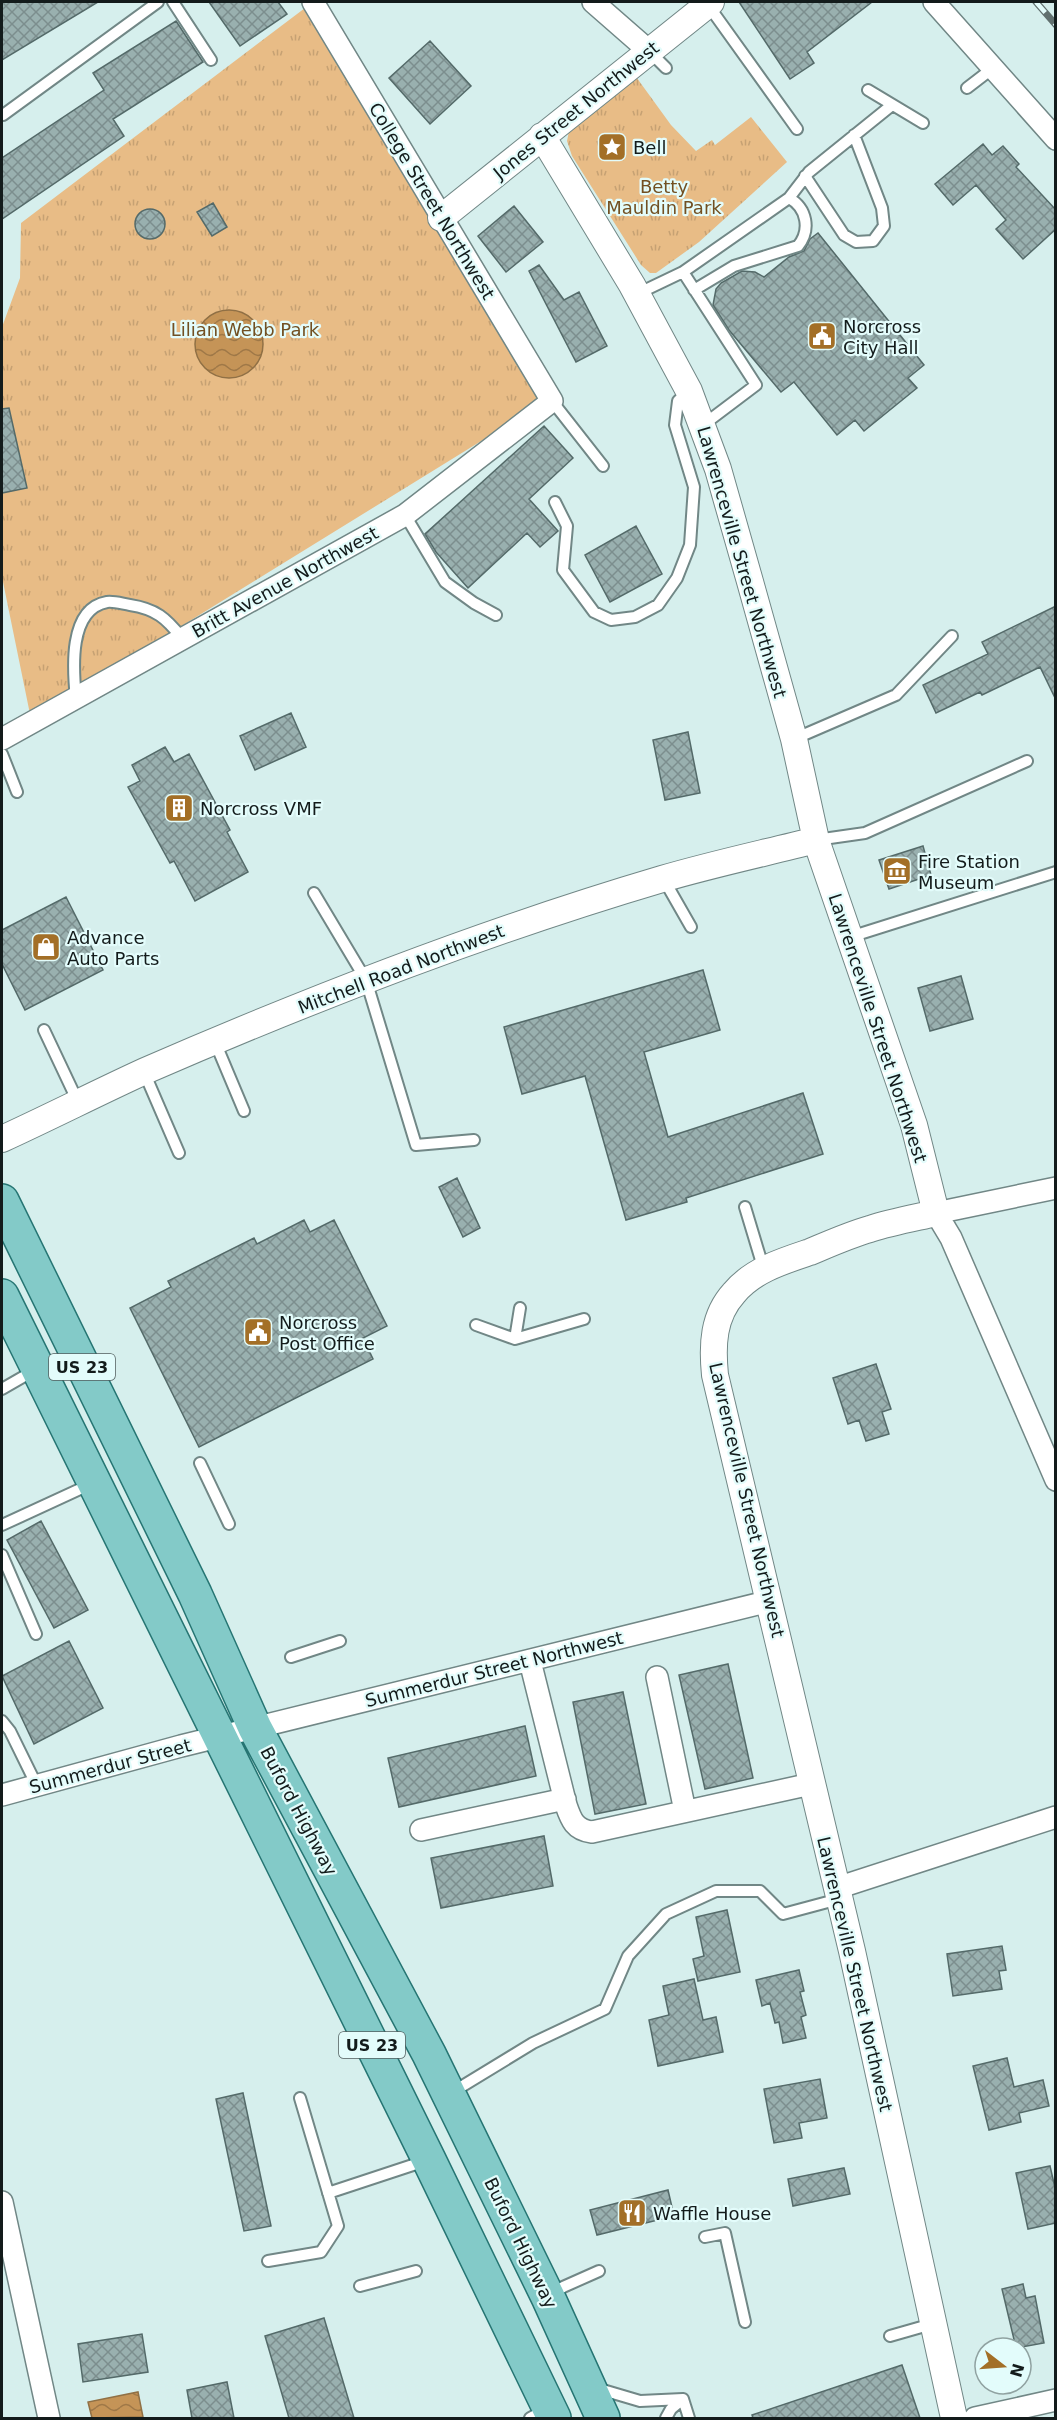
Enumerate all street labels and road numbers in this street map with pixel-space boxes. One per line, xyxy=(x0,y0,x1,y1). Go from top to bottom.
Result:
street label: Jones Street Northwest xyxy=(488,37,663,184)
street label: College Street Northwest xyxy=(365,99,499,303)
street label: Lawrenceville Street Northwest xyxy=(693,424,791,700)
street label: Britt Avenue Northwest xyxy=(188,522,382,642)
street label: Lawrenceville Street Northwest xyxy=(824,891,932,1165)
street label: Mitchell Road Northwest xyxy=(295,920,507,1018)
road number: US 23 xyxy=(49,1354,115,1380)
street label: Lawrenceville Street Northwest xyxy=(705,1360,789,1640)
street label: Summerdur Street Northwest xyxy=(363,1627,625,1711)
street label: Summerdur Street xyxy=(27,1734,193,1798)
street label: Buford Highway xyxy=(256,1743,342,1879)
street label: Lawrenceville Street Northwest xyxy=(813,1834,897,2114)
road number: US 23 xyxy=(339,2032,405,2058)
street label: Buford Highway xyxy=(480,2174,562,2312)

